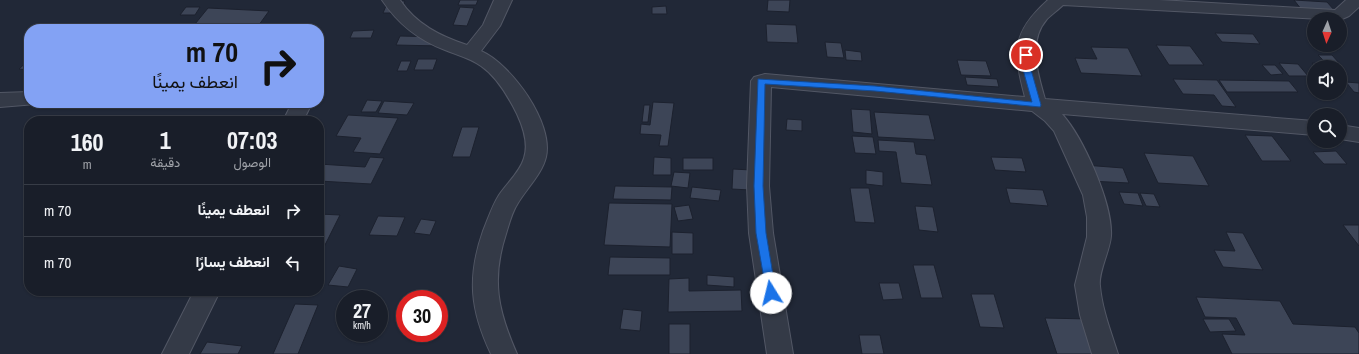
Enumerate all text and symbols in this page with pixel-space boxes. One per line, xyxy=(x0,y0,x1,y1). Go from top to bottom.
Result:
north arrow xyxy=(1307,12,1347,52)
map controls xyxy=(1307,12,1347,148)
text: 70 m xyxy=(186,33,238,71)
pin xyxy=(1009,38,1043,72)
icon: right xyxy=(252,40,304,92)
icon: arrive xyxy=(1015,44,1037,66)
button: sound xyxy=(1307,60,1347,100)
text: انعطف يمينًا xyxy=(152,69,238,94)
button: search xyxy=(1307,108,1347,148)
text: 1 xyxy=(160,124,171,156)
text: 07:03 xyxy=(227,124,277,156)
text: 160 xyxy=(71,126,104,158)
text: دقيقة xyxy=(150,154,180,171)
text: الوصول xyxy=(233,154,271,171)
text: m xyxy=(83,156,92,173)
text: انعطف يمينًا xyxy=(197,199,270,220)
text: 70 m xyxy=(44,200,71,221)
icon: right xyxy=(282,200,304,222)
text: انعطف يسارًا xyxy=(196,251,270,272)
text: 70 m xyxy=(44,252,71,273)
icon: left xyxy=(282,252,304,274)
position arrow xyxy=(750,272,792,314)
speed limit sign: 30 xyxy=(396,290,448,342)
text: 27 xyxy=(353,297,371,324)
text: km/h xyxy=(353,319,371,332)

